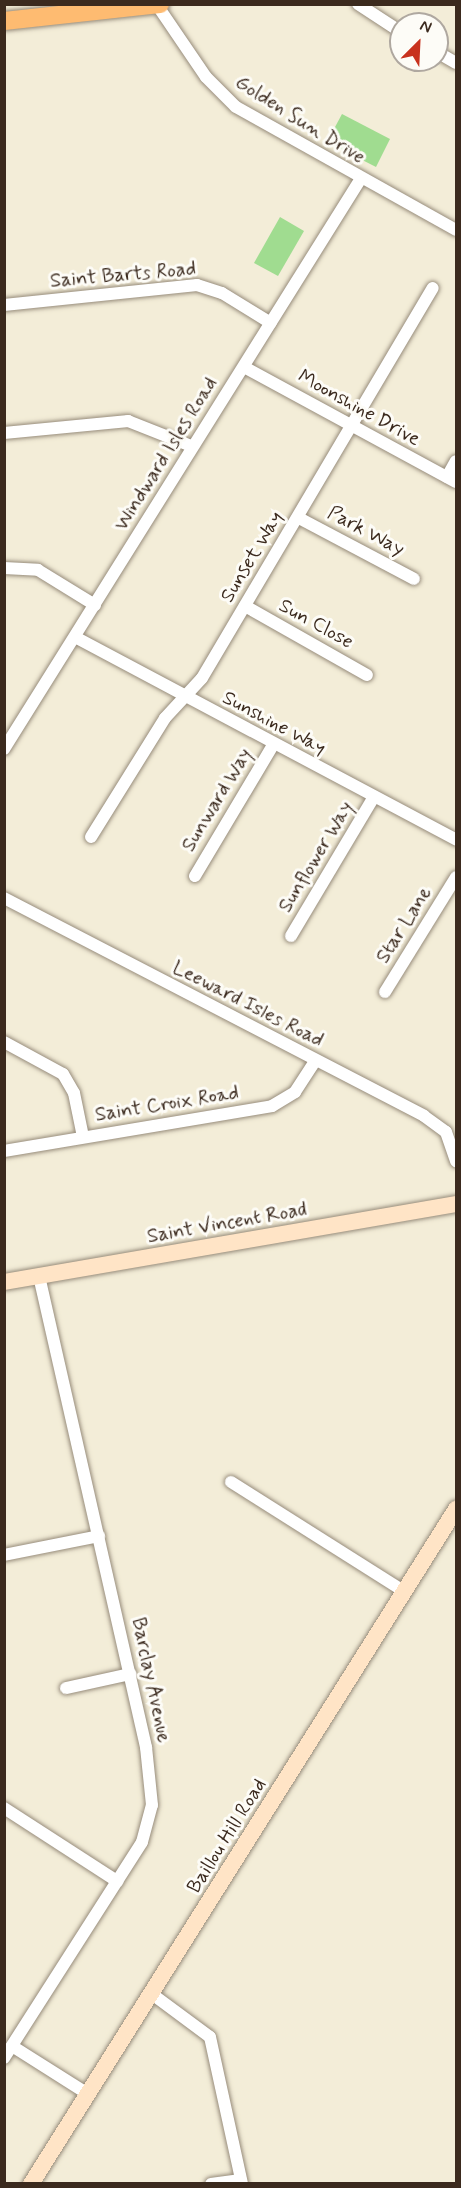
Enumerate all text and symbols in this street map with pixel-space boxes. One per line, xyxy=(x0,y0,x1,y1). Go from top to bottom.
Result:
north arrow xyxy=(389,12,449,72)
text: N xyxy=(417,15,435,39)
street label: Golden Sun Drive xyxy=(233,72,367,168)
street label: Saint Barts Road xyxy=(49,257,197,293)
street label: Moonshine Drive xyxy=(294,365,424,451)
street label: Windward Isles Road xyxy=(109,372,223,536)
street label: Park Way xyxy=(323,501,409,561)
street label: Sunset Way xyxy=(215,506,289,608)
street label: Sun Close xyxy=(274,594,358,654)
street label: Sunshine Way xyxy=(217,685,331,761)
street label: Sunward Way xyxy=(176,743,258,857)
street label: Sunflower Way xyxy=(273,796,359,918)
street label: Star Lane xyxy=(371,882,437,968)
street label: Leeward Isles Road xyxy=(168,956,328,1052)
street label: Saint Croix Road xyxy=(94,1081,240,1127)
street label: Saint Vincent Road xyxy=(146,1197,308,1249)
street label: Barclay Avenue xyxy=(126,1613,176,1747)
street label: Baillou Hill Road xyxy=(182,1774,272,1898)

